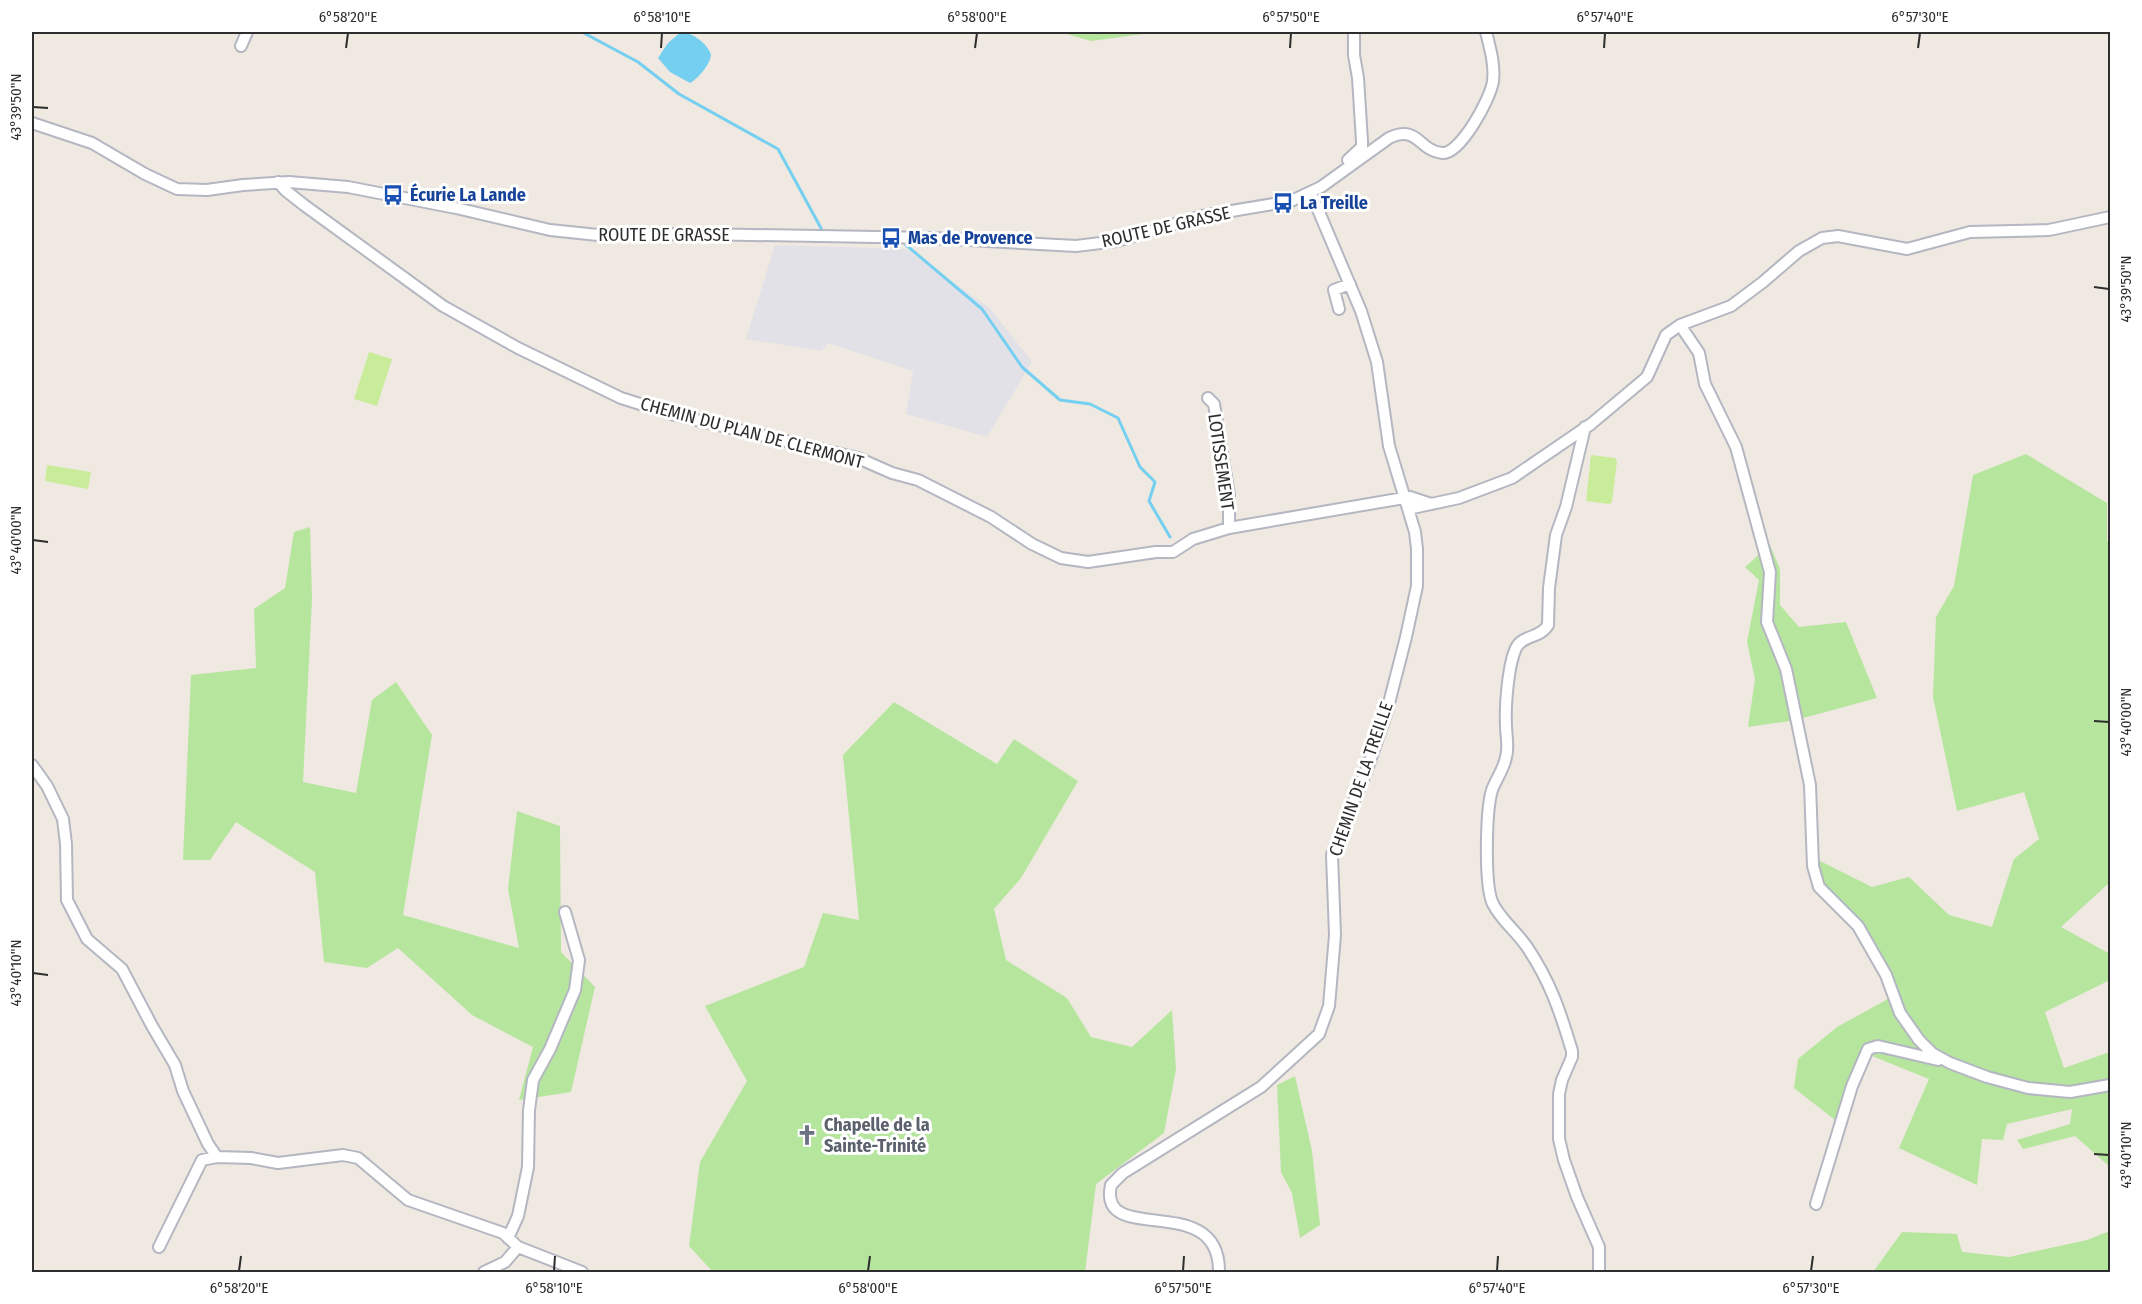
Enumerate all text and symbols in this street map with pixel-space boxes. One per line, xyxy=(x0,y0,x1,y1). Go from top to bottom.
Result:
text: 6°58'20"E xyxy=(319,8,377,26)
text: 6°58'10"E xyxy=(633,8,691,26)
text: 6°58'00"E xyxy=(947,8,1007,26)
text: 6°57'50"E xyxy=(1262,8,1320,26)
text: 6°57'40"E xyxy=(1576,8,1634,26)
text: 6°57'30"E xyxy=(1891,8,1949,26)
text: 43°39'50"N xyxy=(7,73,25,141)
bus stop icon: Écurie La Lande xyxy=(381,183,405,207)
place label: Écurie La Lande xyxy=(410,183,526,206)
bus stop icon: La Treille xyxy=(1271,191,1295,215)
place label: La Treille xyxy=(1300,192,1368,214)
street label: ROUTE DE GRASSE xyxy=(1100,202,1232,252)
street label: ROUTE DE GRASSE xyxy=(598,224,730,246)
bus stop icon: Mas de Provence xyxy=(879,226,903,250)
place label: Mas de Provence xyxy=(908,227,1033,249)
text: 43°39'50"N xyxy=(2117,255,2135,323)
street label: CHEMIN DU PLAN DE CLERMONT xyxy=(638,393,867,474)
street label: LOTISSEMENT xyxy=(1203,412,1239,512)
text: 43°40'00"N xyxy=(7,506,25,574)
text: 43°40'00"N xyxy=(2117,688,2135,756)
street label: CHEMIN DE LA TREILLE xyxy=(1324,699,1398,859)
text: 43°40'10"N xyxy=(7,939,25,1007)
place label: Chapelle de la Sainte-Trinité xyxy=(824,1114,930,1157)
text: 43°40'10"N xyxy=(2117,1121,2135,1189)
church icon: Chapelle de la Sainte-Trinité xyxy=(795,1123,819,1147)
text: 6°58'20"E xyxy=(210,1279,268,1297)
text: 6°58'10"E xyxy=(525,1279,583,1297)
text: 6°58'00"E xyxy=(838,1279,898,1297)
text: 6°57'50"E xyxy=(1154,1279,1212,1297)
text: 6°57'40"E xyxy=(1468,1279,1526,1297)
text: 6°57'30"E xyxy=(1782,1279,1840,1297)

